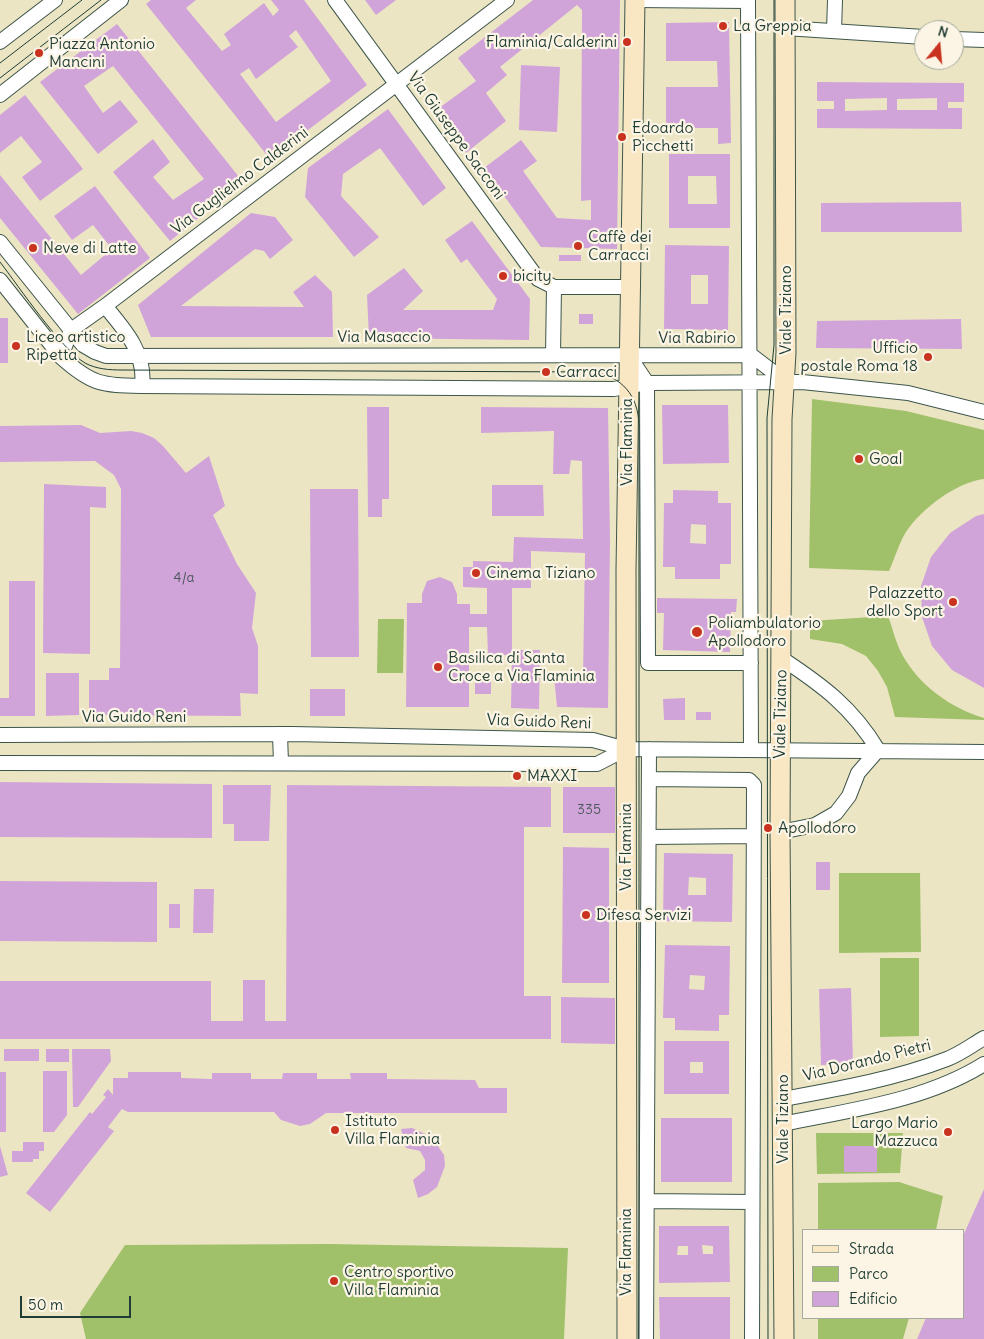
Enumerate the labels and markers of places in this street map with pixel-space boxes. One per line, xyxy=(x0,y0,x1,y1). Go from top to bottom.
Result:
place label: La Greppia xyxy=(733,16,812,36)
marker: La Greppia xyxy=(717,20,729,32)
place label: Flaminia/Calderini xyxy=(486,32,617,52)
place label: Piazza Antonio Mancini xyxy=(49,34,155,72)
marker: Flaminia/Calderini xyxy=(621,36,633,48)
marker: Piazza Antonio Mancini xyxy=(33,47,45,59)
place label: Edoardo Picchetti xyxy=(632,118,694,156)
marker: Edoardo Picchetti xyxy=(616,131,628,143)
place label: Caffè dei Carracci xyxy=(588,227,652,265)
place label: Neve di Latte xyxy=(43,238,137,258)
marker: Caffè dei Carracci xyxy=(572,240,584,252)
marker: Neve di Latte xyxy=(27,242,39,254)
place label: bicity xyxy=(513,266,552,286)
marker: bicity xyxy=(497,270,509,282)
place label: Liceo artistico Ripetta xyxy=(26,327,125,365)
place label: Ufficio postale Roma 18 xyxy=(800,338,918,376)
marker: Liceo artistico Ripetta xyxy=(10,340,22,352)
marker: Ufficio postale Roma 18 xyxy=(922,351,934,363)
place label: Carracci xyxy=(556,362,617,382)
marker: Carracci xyxy=(540,366,552,378)
place label: Goal xyxy=(869,449,902,469)
marker: Goal xyxy=(853,453,865,465)
place label: Cinema Tiziano xyxy=(486,563,596,583)
marker: Cinema Tiziano xyxy=(470,567,482,579)
place label: Palazzetto dello Sport xyxy=(866,583,943,621)
marker: Palazzetto dello Sport xyxy=(947,596,959,608)
place label: Poliambulatorio Apollodoro xyxy=(708,613,821,651)
marker: Poliambulatorio Apollodoro xyxy=(690,625,704,639)
place label: Basilica di Santa Croce a Via Flaminia xyxy=(448,648,595,686)
marker: Basilica di Santa Croce a Via Flaminia xyxy=(432,661,444,673)
place label: MAXXI xyxy=(527,766,577,786)
marker: MAXXI xyxy=(511,770,523,782)
place label: Apollodoro xyxy=(778,818,856,838)
marker: Apollodoro xyxy=(762,822,774,834)
place label: Difesa Servizi xyxy=(596,905,691,925)
marker: Difesa Servizi xyxy=(580,909,592,921)
place label: Istituto Villa Flaminia xyxy=(345,1111,440,1149)
place label: Largo Mario Mazzuca xyxy=(851,1113,938,1151)
marker: Istituto Villa Flaminia xyxy=(329,1124,341,1136)
marker: Largo Mario Mazzuca xyxy=(942,1126,954,1138)
place label: Centro sportivo Villa Flaminia xyxy=(344,1262,454,1300)
marker: Centro sportivo Villa Flaminia xyxy=(328,1275,340,1287)

